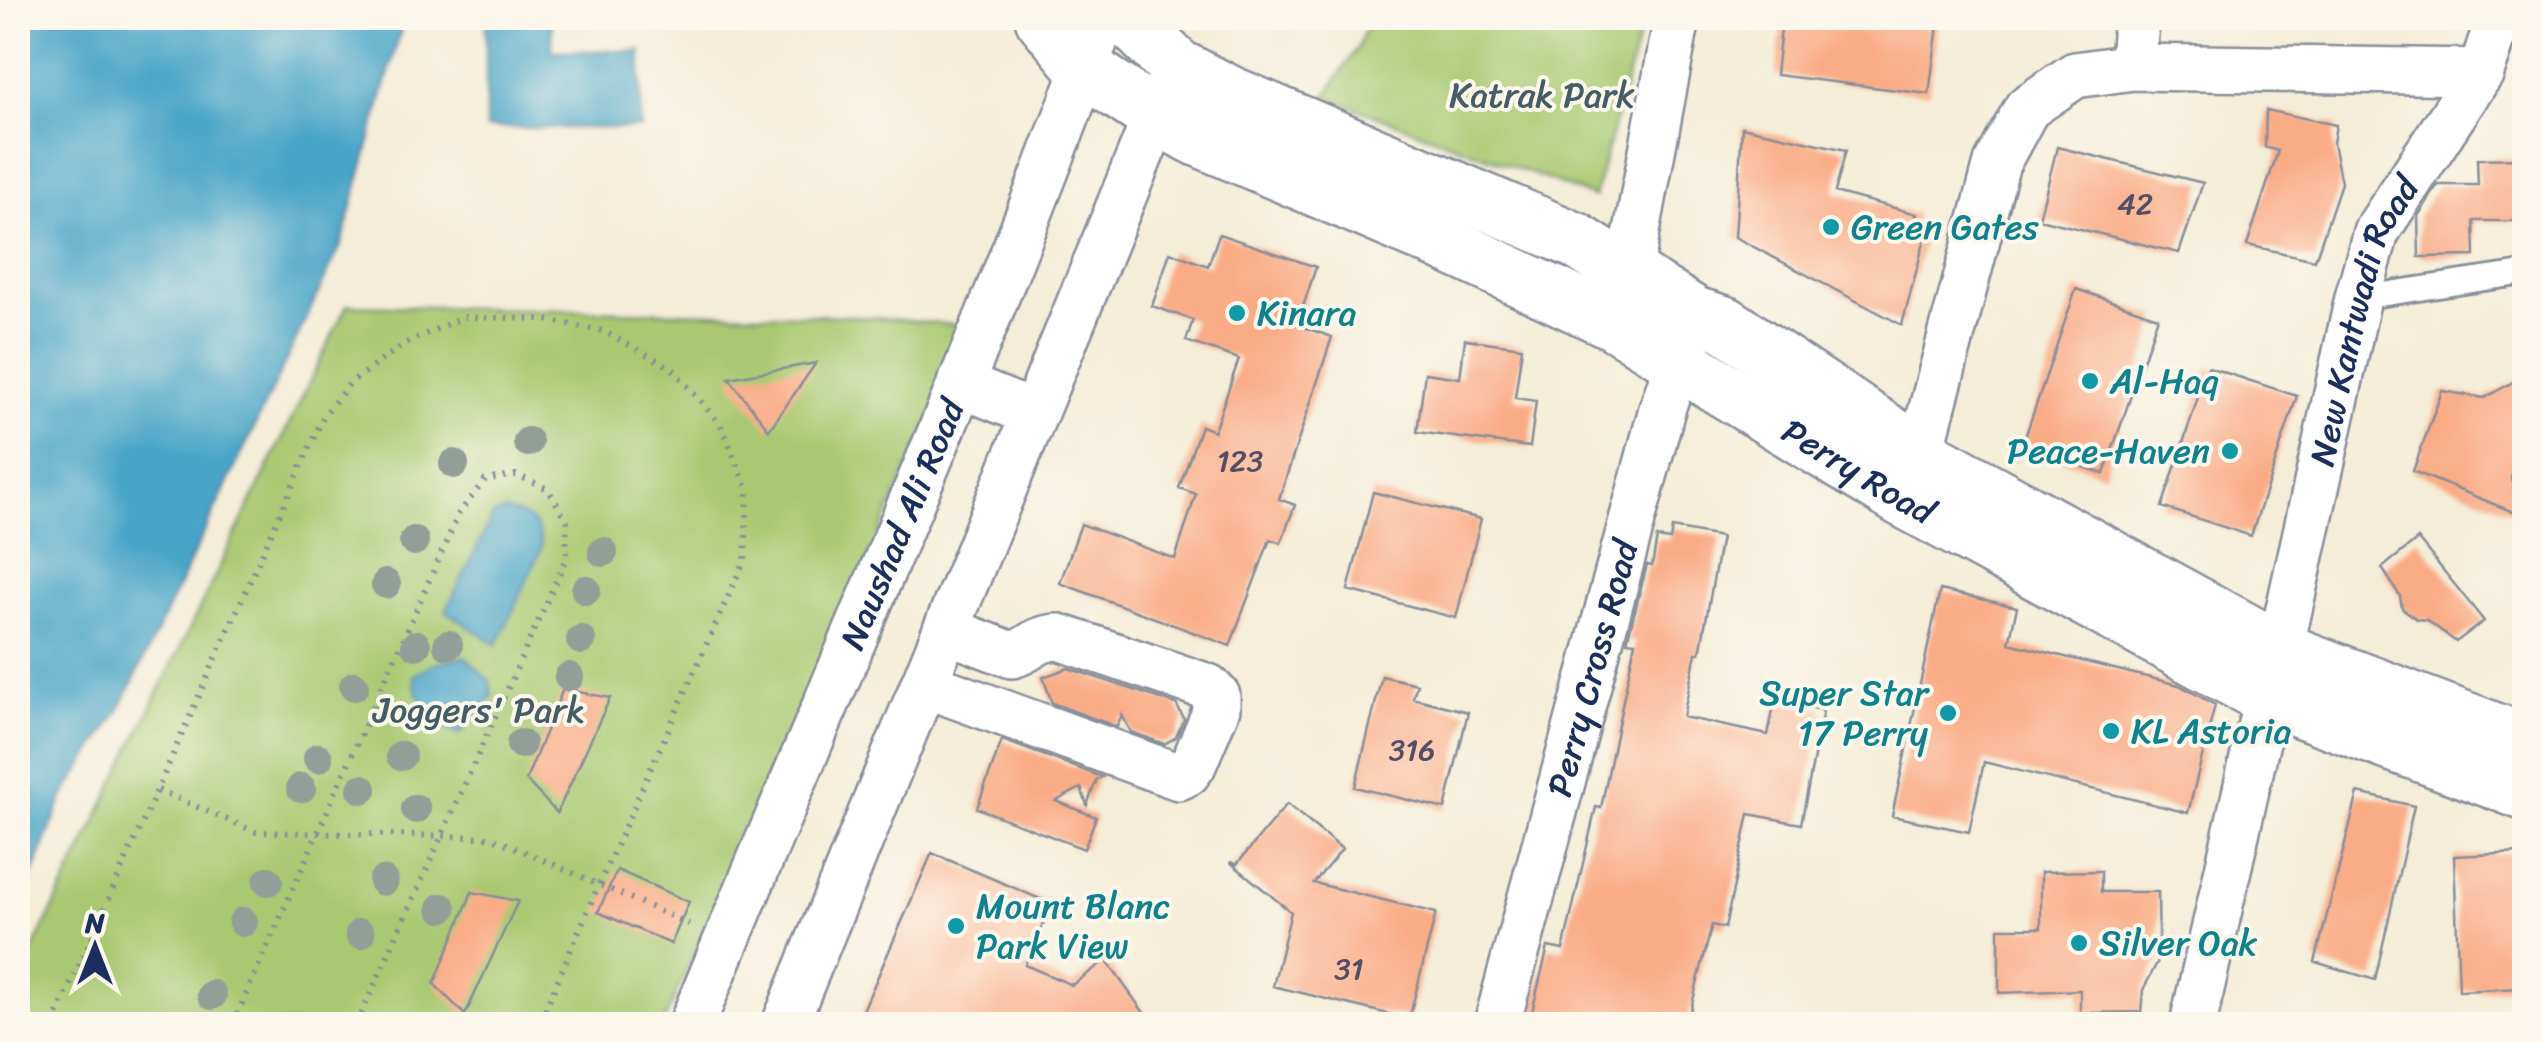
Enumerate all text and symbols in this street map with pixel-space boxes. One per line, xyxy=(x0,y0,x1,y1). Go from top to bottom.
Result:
park label: Katrak Park xyxy=(1449,64,1635,126)
street label: New Kantwadi Road xyxy=(2291,161,2437,472)
house number: 42 xyxy=(2117,177,2153,231)
place label: Green Gates xyxy=(1851,196,2040,258)
marker: Green Gates xyxy=(1820,216,1842,238)
place label: Kinara xyxy=(1257,282,1357,344)
marker: Kinara xyxy=(1226,302,1248,324)
place label: Al-Haq xyxy=(2109,350,2219,412)
marker: Al-Haq xyxy=(2079,370,2101,392)
street label: Naushad Ali Road xyxy=(822,387,983,659)
street label: Perry Road xyxy=(1769,401,1949,543)
place label: Peace-Haven xyxy=(2007,420,2210,482)
house number: 123 xyxy=(1217,434,1263,488)
marker: Peace-Haven xyxy=(2219,440,2241,462)
street label: Perry Cross Road xyxy=(1528,531,1657,804)
place label: Super Star 17 Perry xyxy=(1759,662,1931,764)
park label: Joggers' Park xyxy=(372,679,585,741)
place label: KL Astoria xyxy=(2131,700,2292,762)
marker: Super Star 17 Perry xyxy=(1937,702,1959,724)
marker: KL Astoria xyxy=(2100,720,2122,742)
house number: 316 xyxy=(1389,723,1435,777)
place label: Mount Blanc Park View xyxy=(976,875,1171,977)
north arrow xyxy=(45,897,145,997)
text: N xyxy=(84,898,105,947)
place label: Silver Oak xyxy=(2099,912,2258,974)
marker: Mount Blanc Park View xyxy=(945,915,967,937)
marker: Silver Oak xyxy=(2068,932,2090,954)
house number: 31 xyxy=(1334,942,1364,996)

